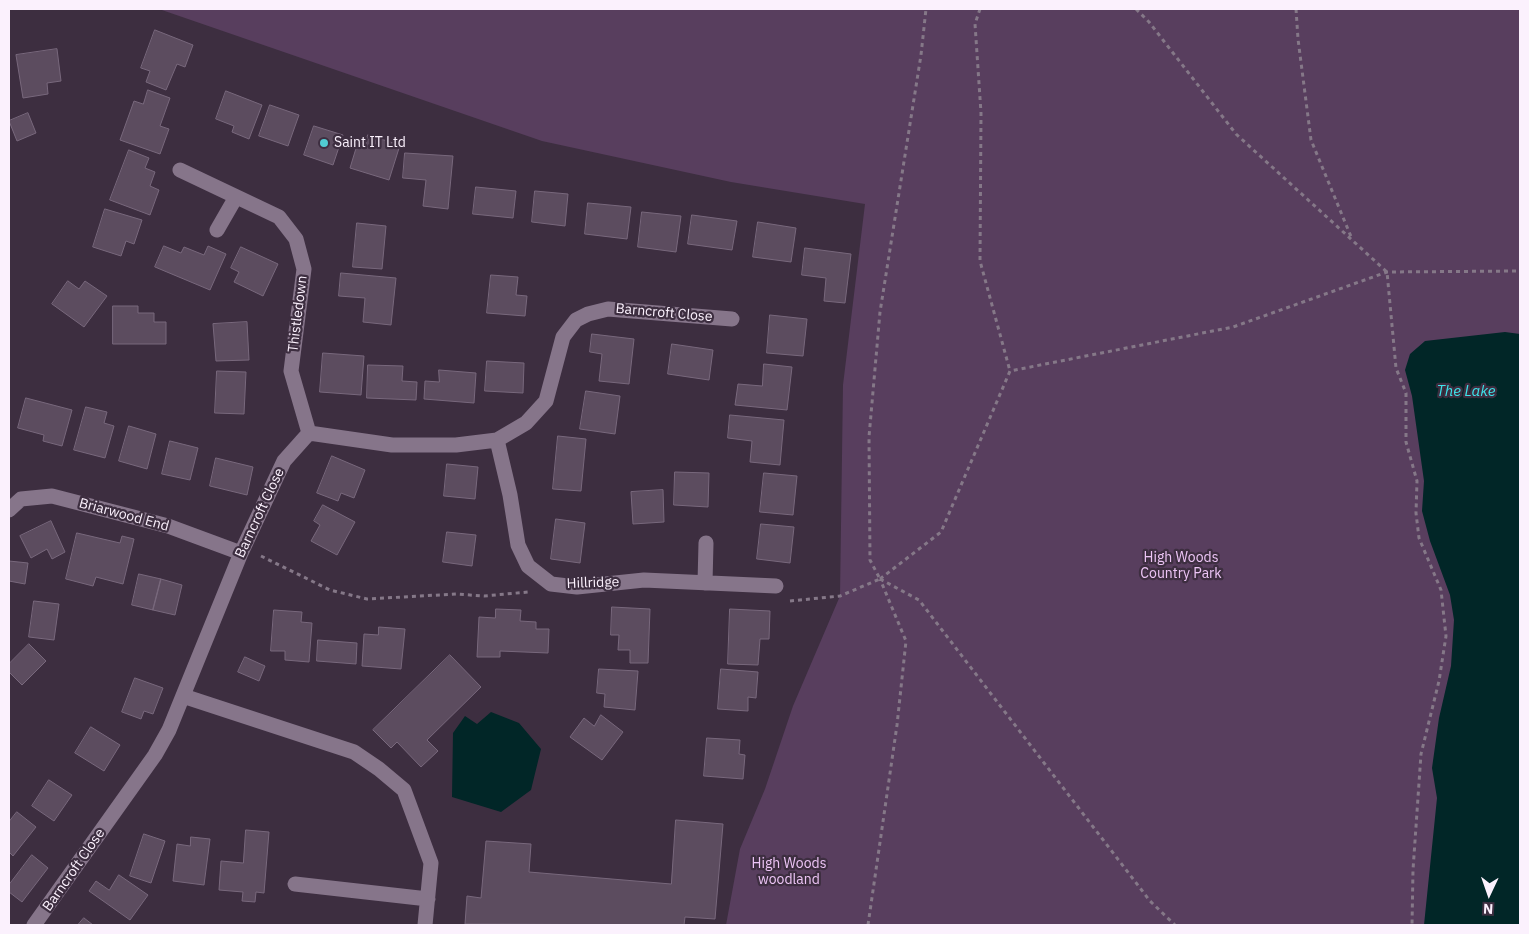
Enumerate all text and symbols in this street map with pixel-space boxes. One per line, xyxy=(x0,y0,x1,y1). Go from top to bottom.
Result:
place label: Saint IT Ltd xyxy=(334,135,406,151)
marker: Saint IT Ltd xyxy=(318,137,330,149)
street label: Thistledown xyxy=(285,275,311,353)
street label: Barncroft Close xyxy=(615,300,713,326)
water label: The Lake xyxy=(1437,383,1495,401)
street label: Barncroft Close xyxy=(232,465,288,561)
street label: Briarwood End xyxy=(77,495,171,535)
park label: High Woods Country Park xyxy=(1140,550,1222,582)
street label: Hillridge xyxy=(566,574,620,592)
street label: Barncroft Close xyxy=(39,825,109,915)
park label: High Woods woodland xyxy=(752,856,826,889)
north arrow xyxy=(1464,869,1514,919)
text: N xyxy=(1483,900,1494,918)

